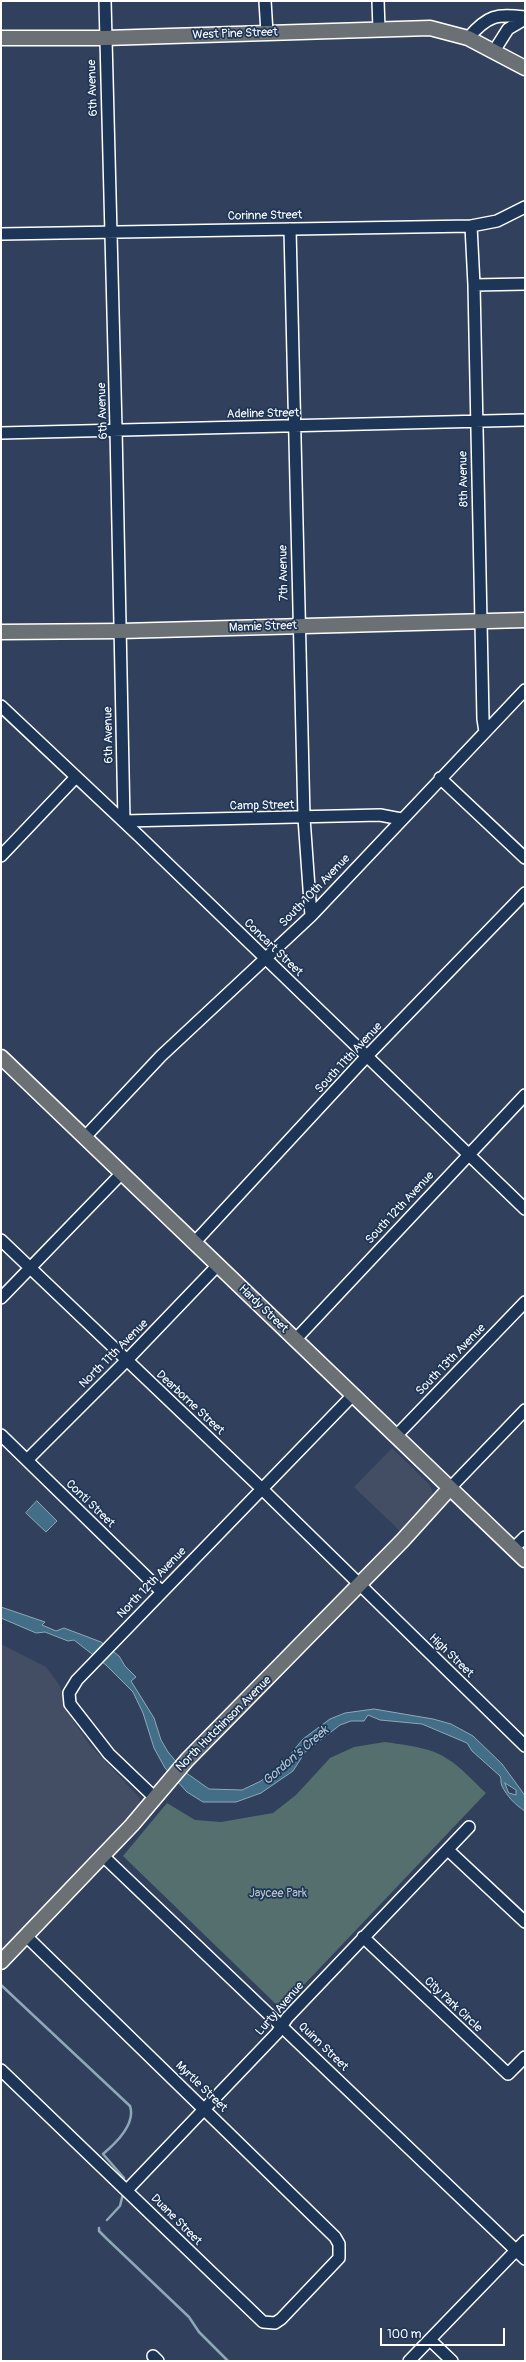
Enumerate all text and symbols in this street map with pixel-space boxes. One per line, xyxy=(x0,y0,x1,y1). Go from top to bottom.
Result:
street label: West Pine Street xyxy=(192,25,278,43)
street label: 6th Avenue xyxy=(85,59,101,117)
street label: Corinne Street xyxy=(227,208,303,224)
street label: 6th Avenue xyxy=(95,382,111,440)
street label: Adeline Street xyxy=(227,406,299,422)
street label: 8th Avenue xyxy=(456,451,472,507)
street label: 7th Avenue xyxy=(276,545,292,601)
street label: Mamie Street xyxy=(229,619,297,635)
street label: 6th Avenue xyxy=(101,706,117,764)
street label: Camp Street xyxy=(230,798,294,814)
street label: South 10th Avenue xyxy=(277,852,353,930)
street label: Concart Street xyxy=(240,916,306,980)
street label: South 11th Avenue xyxy=(312,1019,386,1097)
street label: South 12th Avenue xyxy=(363,1169,437,1247)
street label: Hardy Street xyxy=(235,1282,291,1336)
street label: North 11th Avenue xyxy=(77,1317,151,1391)
street label: South 13th Avenue xyxy=(413,1321,489,1399)
street label: Dearborne Street xyxy=(153,1368,227,1438)
street label: Conti Street xyxy=(63,1477,117,1531)
street label: North 12th Avenue xyxy=(114,1544,190,1622)
street label: High Street xyxy=(426,1631,476,1681)
street label: North Hutchinson Avenue xyxy=(173,1673,275,1775)
water label: Gordon's Creek xyxy=(260,1723,332,1789)
park label: Jaycee Park xyxy=(249,1887,307,1901)
street label: City Park Circle xyxy=(421,1974,485,2036)
street label: Lurty Avenue xyxy=(253,1979,307,2039)
street label: Quinn Street xyxy=(295,2020,351,2074)
street label: Myrtle Street xyxy=(172,2059,230,2115)
street label: Duane Street xyxy=(147,2191,205,2249)
scale bar xyxy=(382,2320,507,2346)
text: 100 m xyxy=(387,2327,421,2342)

